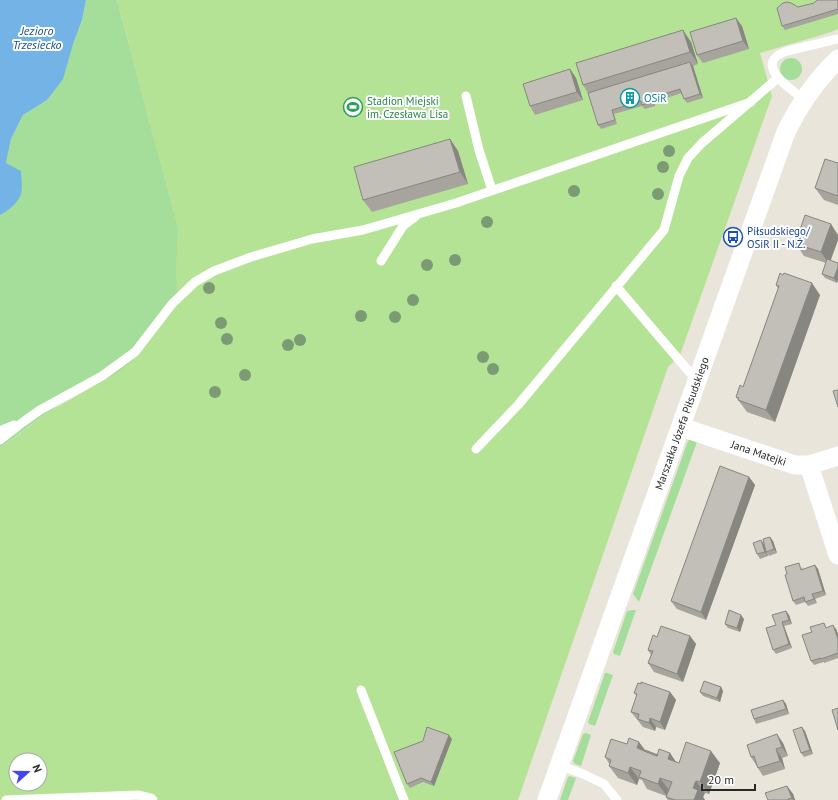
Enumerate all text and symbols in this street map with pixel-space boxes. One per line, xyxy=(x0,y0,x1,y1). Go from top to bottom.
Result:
water label: Jezioro Trzesiecko xyxy=(12,23,62,52)
building icon: OSiR xyxy=(619,87,641,109)
place label: OSiR xyxy=(644,91,667,105)
place label: Stadion Miejski im. Czesława Lisa xyxy=(367,94,448,121)
sports icon: Stadion Miejski im. Czesława Lisa xyxy=(342,96,364,118)
place label: Piłsudskiego/ OSiR II - N.Ż. xyxy=(747,224,811,251)
bus stop icon: Piłsudskiego/ OSiR II - N.Ż. xyxy=(722,226,744,248)
street label: Marszałka Józefa Piłsudskiego xyxy=(652,355,712,492)
street label: Jana Matejki xyxy=(728,437,788,469)
north arrow xyxy=(8,752,48,792)
text: N xyxy=(30,763,45,774)
scale bar xyxy=(702,766,755,792)
text: 20 m xyxy=(708,772,734,787)

